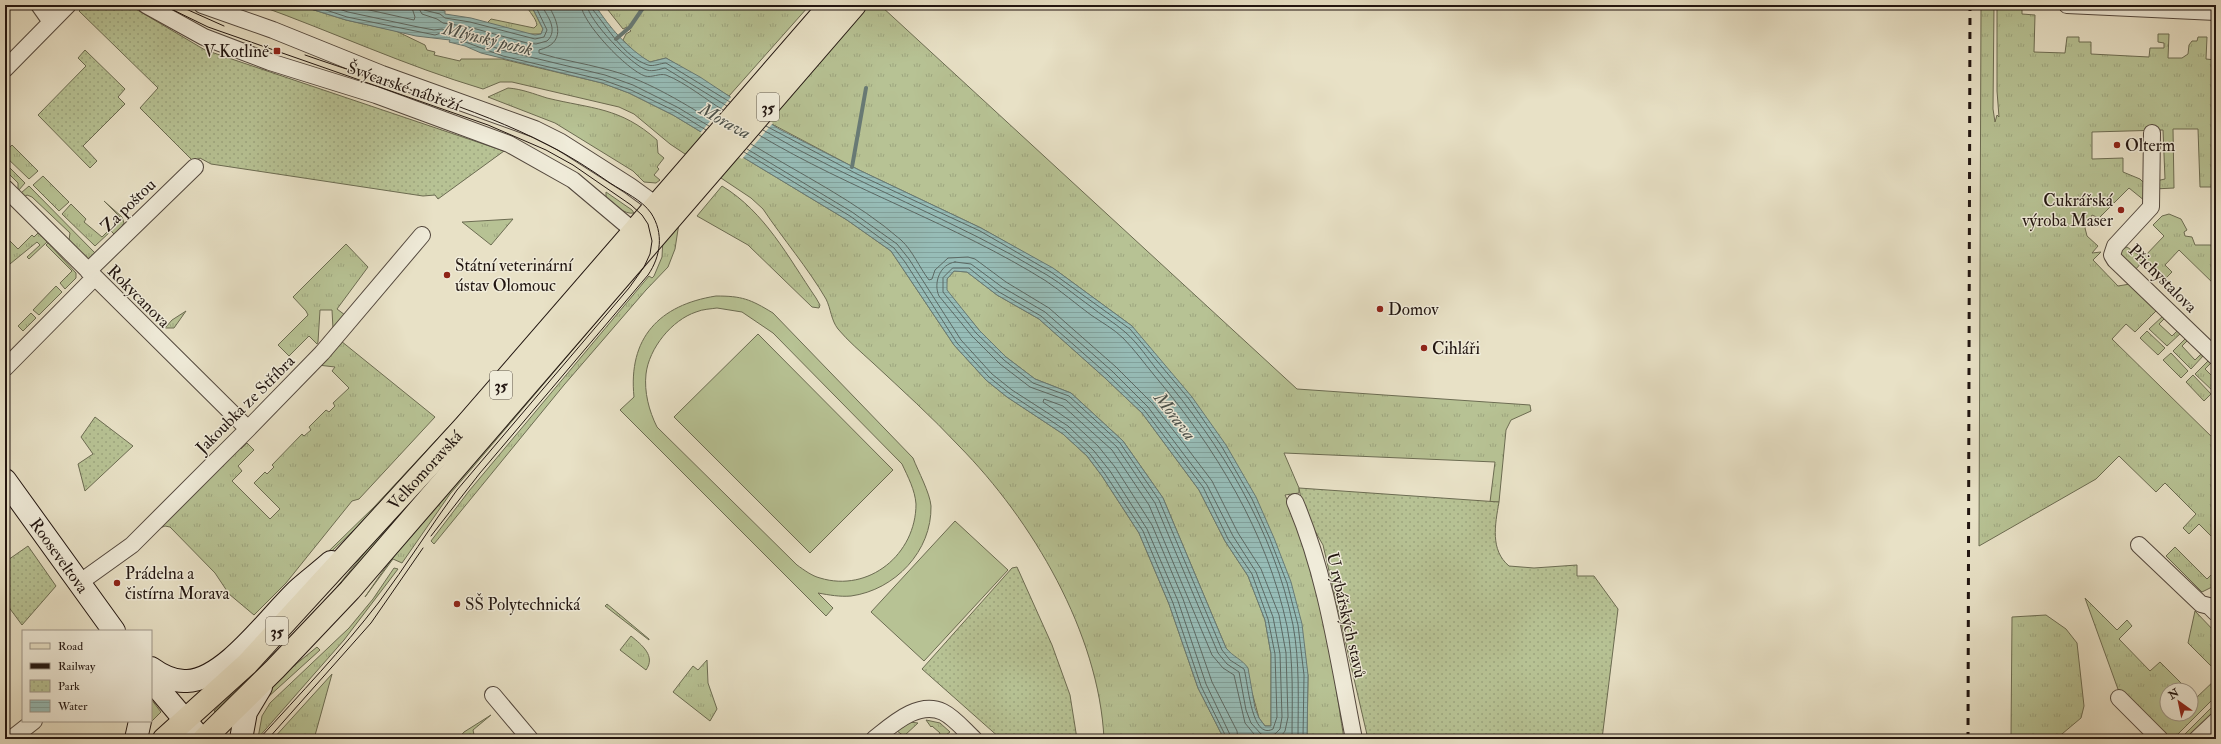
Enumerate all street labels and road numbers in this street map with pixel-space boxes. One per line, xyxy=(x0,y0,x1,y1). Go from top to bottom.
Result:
street label: Švýcarské nábřeží xyxy=(344,55,465,117)
road number: 35 xyxy=(757,93,779,121)
street label: Za poštou xyxy=(96,174,161,237)
street label: Přichystalova xyxy=(2123,240,2202,319)
street label: Rokycanova xyxy=(102,260,175,334)
street label: Jakoubka ze Stříbra xyxy=(191,350,301,460)
road number: 35 xyxy=(490,371,512,399)
street label: Velkomoravská xyxy=(383,425,467,514)
street label: Rooseveltova xyxy=(25,514,94,598)
street label: U rybářských stavů xyxy=(1321,550,1371,680)
road number: 35 xyxy=(266,617,288,645)

